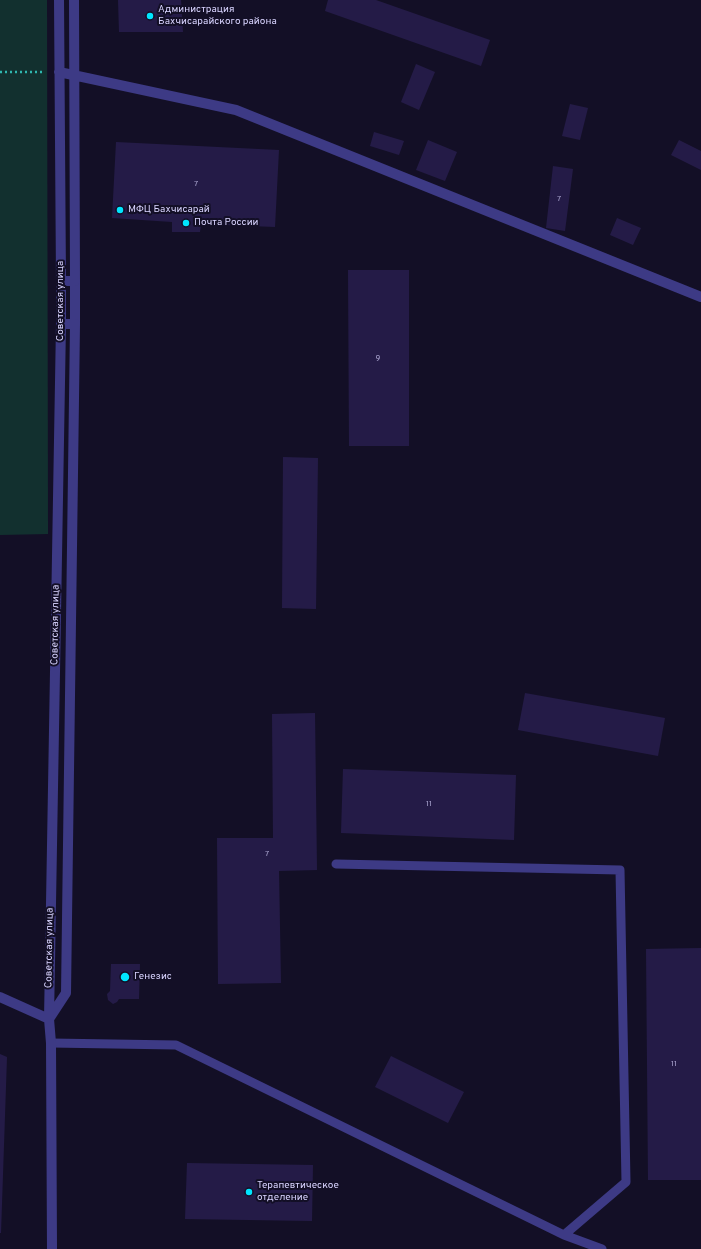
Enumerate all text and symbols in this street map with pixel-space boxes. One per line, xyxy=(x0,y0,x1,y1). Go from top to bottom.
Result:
place label: Администрация Бахчисарайского района xyxy=(158,4,277,28)
marker: Администрация Бахчисарайского района xyxy=(145,11,155,21)
house number: 7 xyxy=(194,179,198,189)
house number: 7 xyxy=(557,194,561,204)
place label: МФЦ Бахчисарай xyxy=(128,204,210,216)
marker: МФЦ Бахчисарай xyxy=(115,205,125,215)
place label: Почта России xyxy=(194,217,258,229)
marker: Почта России xyxy=(181,218,191,228)
street label: Советская улица xyxy=(55,261,67,341)
house number: 9 xyxy=(376,353,380,363)
street label: Советская улица xyxy=(49,585,63,665)
house number: 11 xyxy=(426,799,432,809)
house number: 7 xyxy=(265,849,269,859)
street label: Советская улица xyxy=(43,908,57,988)
marker: Генезис xyxy=(119,971,131,983)
place label: Генезис xyxy=(134,971,172,983)
house number: 11 xyxy=(671,1059,677,1069)
place label: Терапевтическое отделение xyxy=(257,1180,339,1204)
marker: Терапевтическое отделение xyxy=(244,1187,254,1197)

